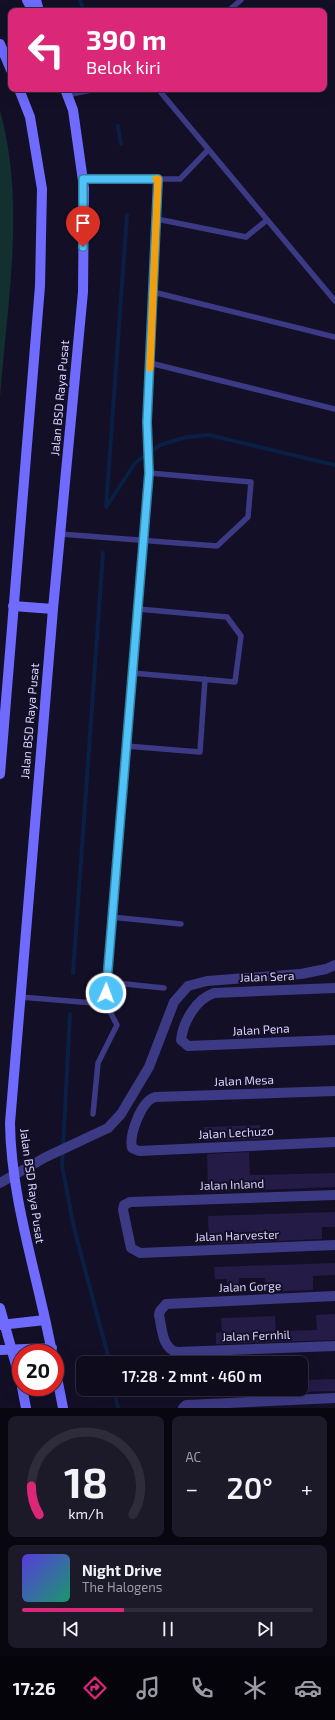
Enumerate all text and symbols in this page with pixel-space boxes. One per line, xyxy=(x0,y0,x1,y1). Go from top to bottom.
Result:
text: 390 m xyxy=(86,22,167,56)
icon: left xyxy=(20,24,72,76)
text: Belok kiri xyxy=(86,56,161,78)
pin xyxy=(66,206,100,247)
icon: arrive xyxy=(72,212,94,234)
street label: Jalan BSD Raya Pusat xyxy=(47,339,71,456)
street label: Jalan BSD Raya Pusat xyxy=(17,662,41,779)
street label: Jalan Sera xyxy=(239,968,295,984)
position arrow xyxy=(85,972,127,1014)
street label: Jalan Pena xyxy=(232,1021,290,1037)
street label: Jalan Mesa xyxy=(214,1072,274,1088)
street label: Jalan Lechuzo xyxy=(198,1123,274,1141)
street label: Jalan BSD Raya Pusat xyxy=(18,1127,48,1245)
street label: Jalan Inland xyxy=(199,1176,264,1192)
street label: Jalan Harvester xyxy=(194,1227,280,1243)
street label: Jalan Gorge xyxy=(218,1278,282,1294)
street label: Jalan Fernhil xyxy=(221,1327,291,1343)
speed limit sign: 20 xyxy=(12,1344,64,1396)
text: 17:28 · 2 mnt · 460 m xyxy=(122,1367,262,1385)
text: AC xyxy=(186,1449,201,1465)
text: 18 xyxy=(64,1455,108,1505)
text: 20° xyxy=(226,1469,273,1505)
text: − xyxy=(186,1475,198,1501)
text: + xyxy=(301,1475,313,1501)
text: km/h xyxy=(68,1504,103,1521)
text: Night Drive xyxy=(82,1561,162,1579)
text: The Halogens xyxy=(82,1579,162,1595)
icon: previous xyxy=(60,1618,82,1640)
icon: pause xyxy=(157,1618,179,1640)
icon: next xyxy=(254,1618,276,1640)
icon: directions xyxy=(81,1674,109,1702)
icon: music xyxy=(134,1674,162,1702)
icon: phone xyxy=(188,1674,216,1702)
icon: climate xyxy=(241,1674,269,1702)
icon: car xyxy=(294,1674,322,1702)
text: 17:26 xyxy=(13,1677,56,1699)

